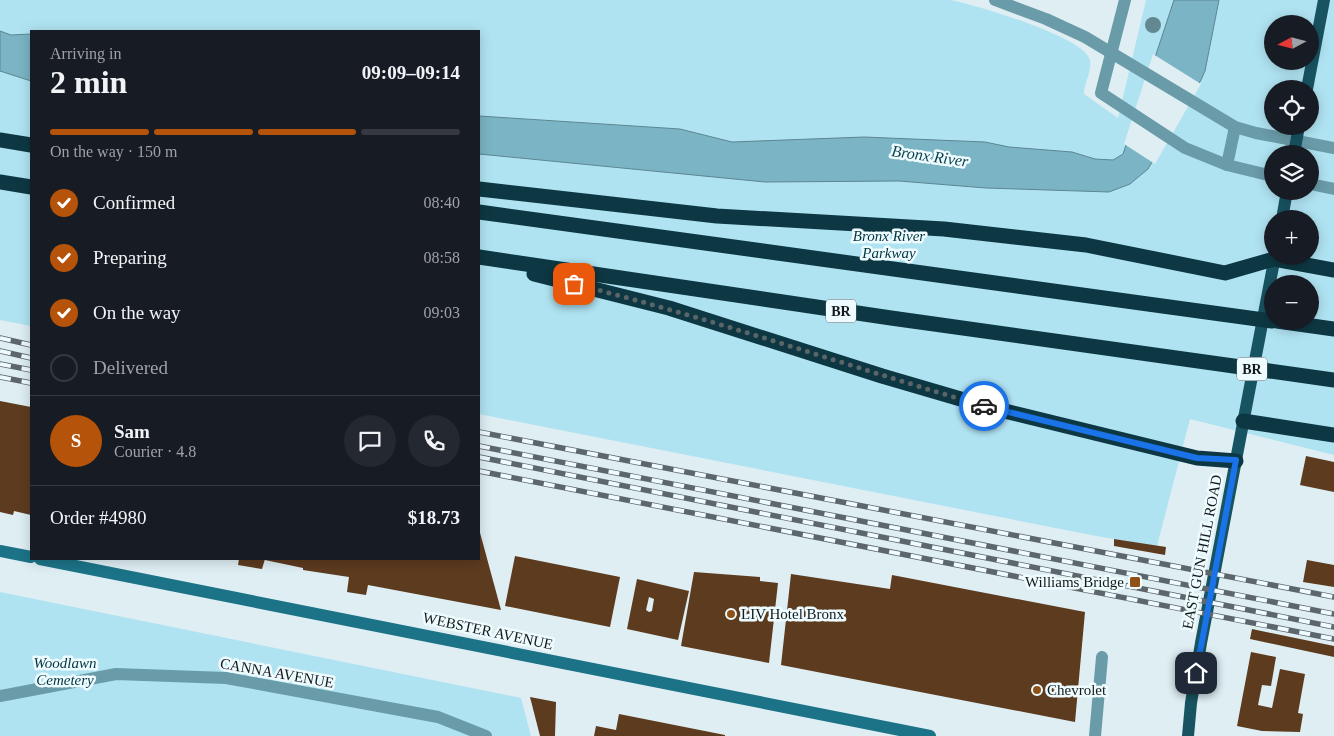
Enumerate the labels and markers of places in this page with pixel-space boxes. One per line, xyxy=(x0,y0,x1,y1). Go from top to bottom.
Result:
pin xyxy=(553,263,595,305)
place label: Williams Bridge xyxy=(1025,574,1124,590)
marker: Williams Bridge xyxy=(1128,575,1142,589)
place label: LIV Hotel Bronx xyxy=(741,606,845,622)
marker: LIV Hotel Bronx xyxy=(725,608,737,620)
pin xyxy=(1175,652,1217,694)
place label: Chevrolet xyxy=(1047,682,1107,698)
marker: Chevrolet xyxy=(1031,684,1043,696)

